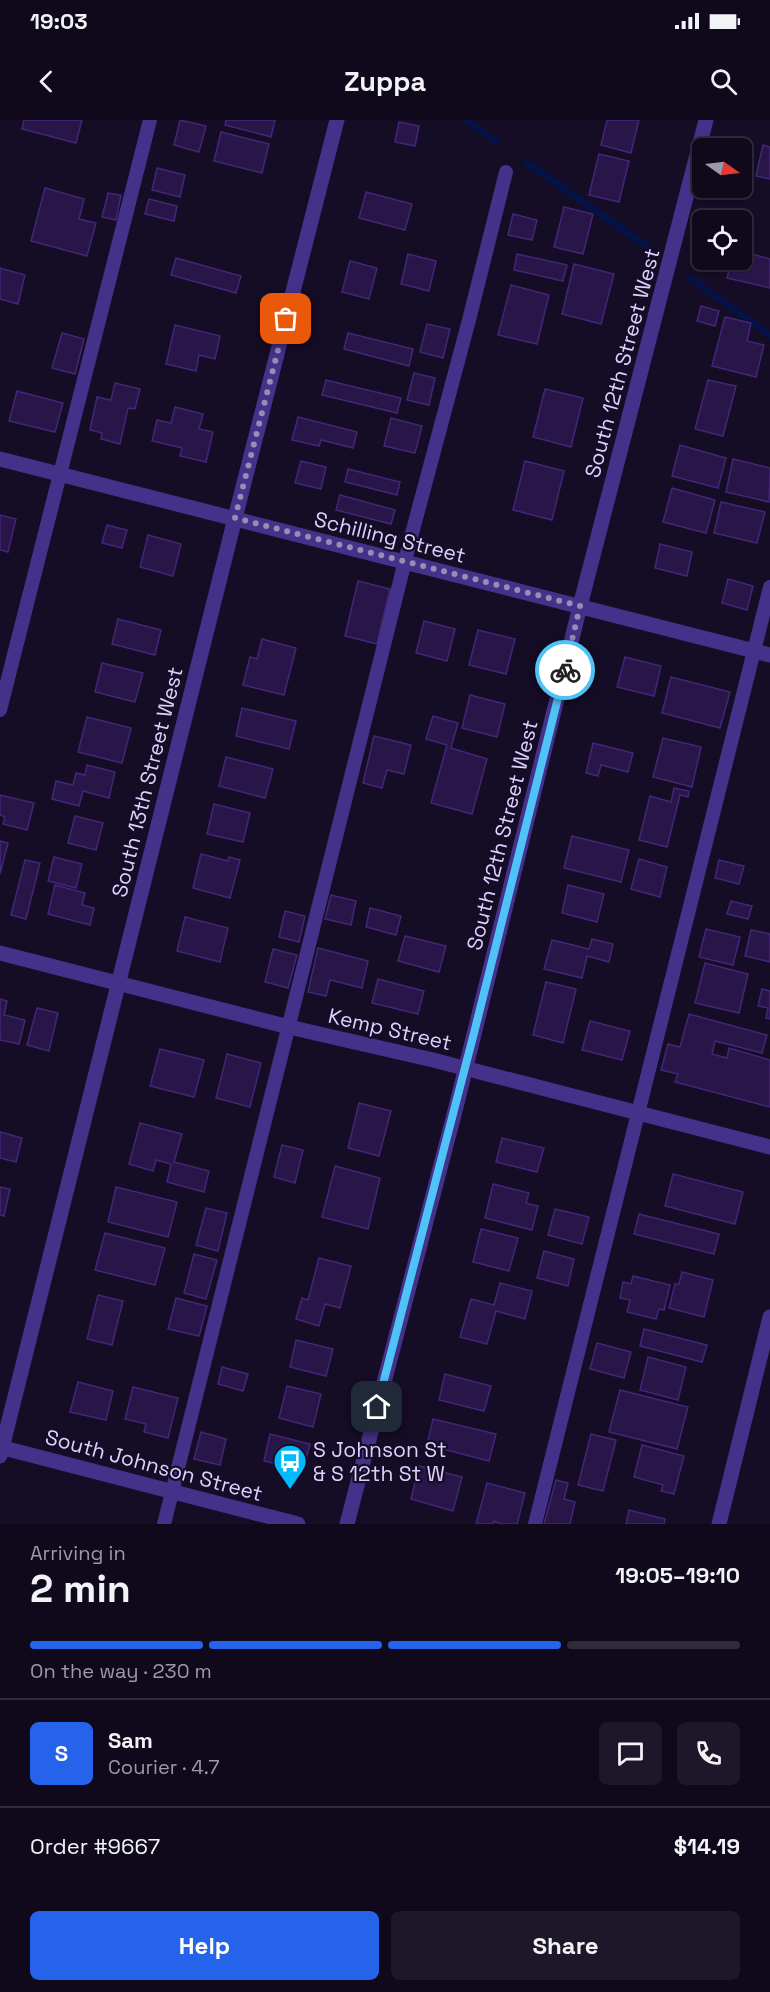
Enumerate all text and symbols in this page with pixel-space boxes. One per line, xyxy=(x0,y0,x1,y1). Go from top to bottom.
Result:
text: 19:03 xyxy=(30,7,88,35)
text: Zuppa xyxy=(344,64,426,99)
icon: back xyxy=(30,65,63,98)
icon: search xyxy=(707,65,740,98)
north arrow xyxy=(692,138,752,198)
map controls xyxy=(692,138,752,270)
button: locate xyxy=(692,210,752,270)
street label: South 12th Street West xyxy=(578,245,666,481)
pin xyxy=(260,293,311,344)
icon: bag xyxy=(269,302,302,335)
street label: Schilling Street xyxy=(312,505,468,569)
courier xyxy=(535,640,595,700)
icon: bike xyxy=(549,654,582,687)
street label: South 13th Street West xyxy=(105,664,189,900)
street label: South 12th Street West xyxy=(460,717,544,953)
street label: Kemp Street xyxy=(326,1002,454,1056)
pin xyxy=(351,1381,402,1432)
icon: home xyxy=(360,1390,393,1423)
street label: South Johnson Street xyxy=(42,1423,266,1507)
place label: S Johnson St & S 12th St W xyxy=(313,1436,447,1487)
bus stop icon: S Johnson St & S 12th St W xyxy=(272,1443,308,1490)
text: Arriving in xyxy=(30,1540,126,1566)
text: 19:05–19:10 xyxy=(615,1561,740,1589)
text: 2 min xyxy=(30,1564,131,1613)
text: On the way · 230 m xyxy=(30,1658,212,1684)
button: chat xyxy=(599,1722,662,1785)
button: phone xyxy=(677,1722,740,1785)
text: Sam xyxy=(108,1726,153,1754)
text: S xyxy=(55,1739,68,1767)
text: Courier · 4.7 xyxy=(108,1754,219,1780)
text: Order #9667 xyxy=(30,1832,160,1860)
text: $14.19 xyxy=(674,1832,740,1860)
button: Help xyxy=(30,1911,379,1980)
button: Share xyxy=(391,1911,740,1980)

